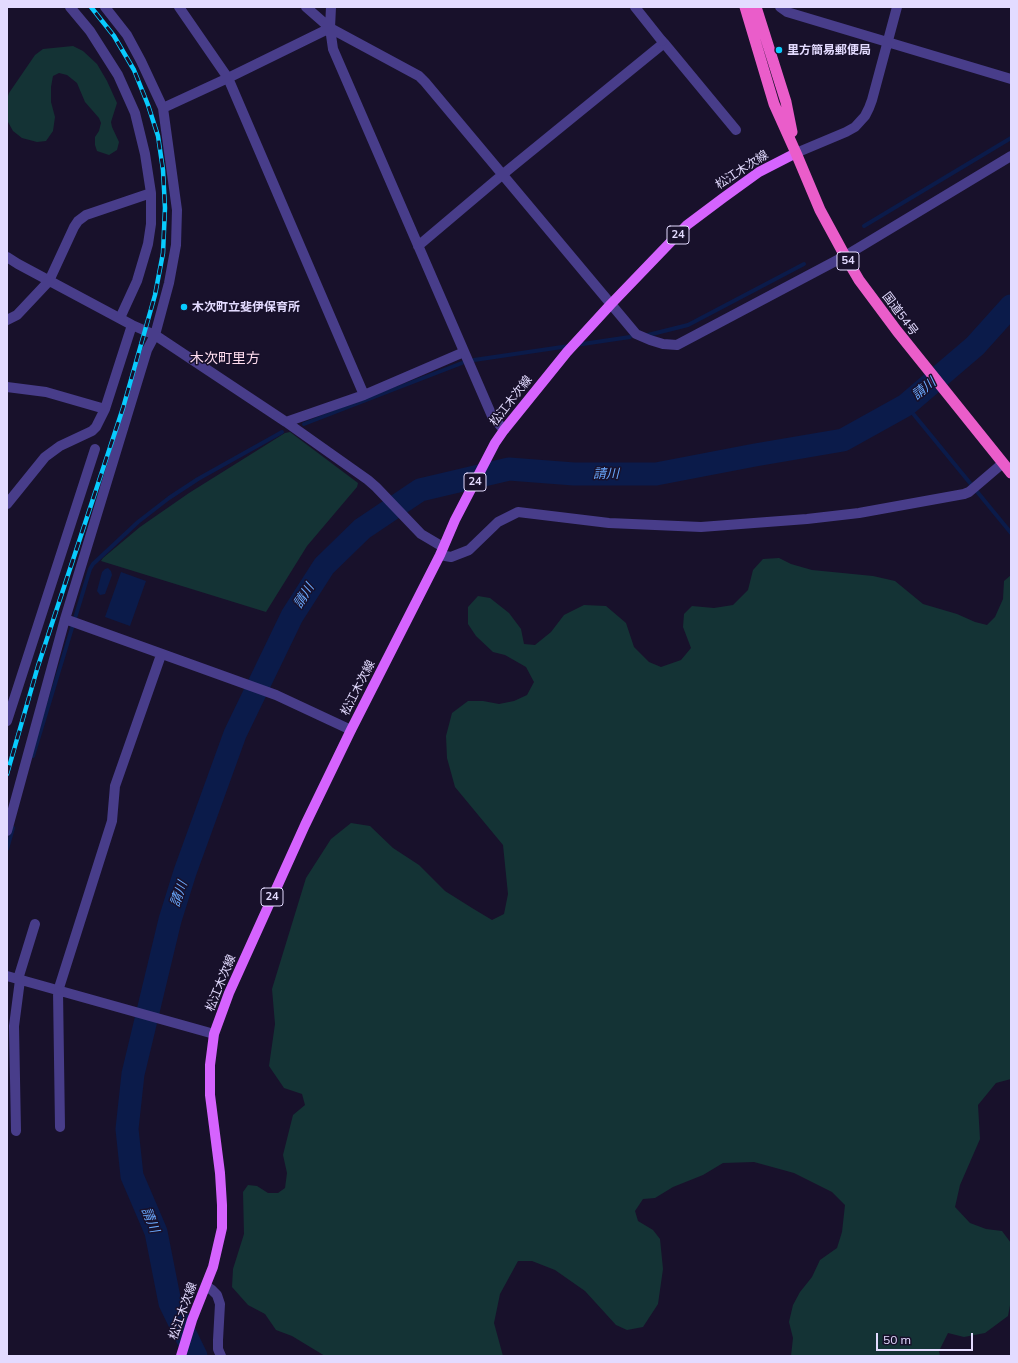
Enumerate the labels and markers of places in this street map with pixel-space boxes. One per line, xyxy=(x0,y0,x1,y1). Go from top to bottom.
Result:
place label: 里方簡易郵便局 xyxy=(787,43,871,57)
marker: 里方簡易郵便局 xyxy=(774,45,784,55)
place label: 木次町立斐伊保育所 xyxy=(192,300,300,314)
marker: 木次町立斐伊保育所 xyxy=(179,302,189,312)

